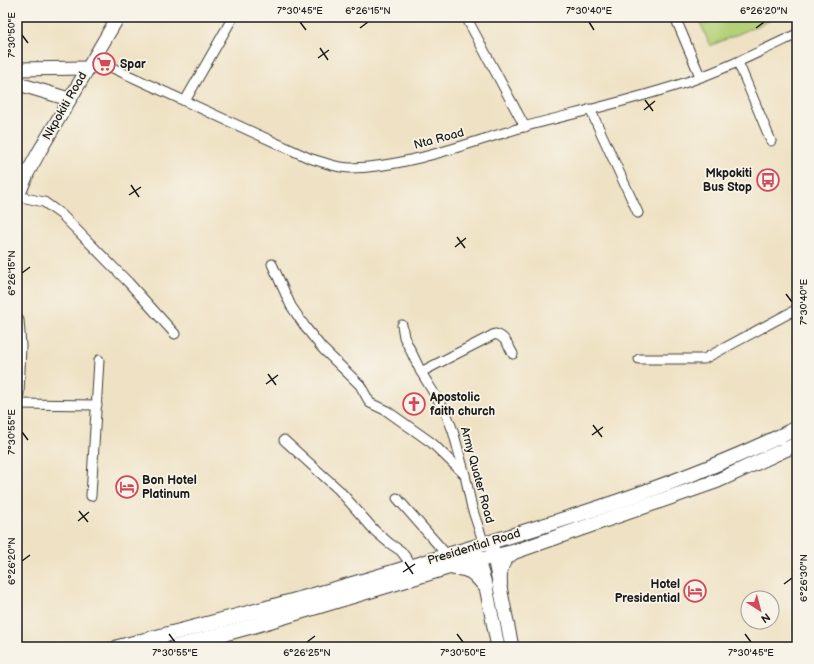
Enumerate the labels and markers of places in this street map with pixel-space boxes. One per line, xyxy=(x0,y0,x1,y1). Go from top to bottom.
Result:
supermarket icon: Spar xyxy=(91,51,117,77)
place label: Spar xyxy=(120,57,146,72)
place label: Mkpokiti Bus Stop xyxy=(703,166,752,195)
bus stop icon: Mkpokiti Bus Stop xyxy=(755,167,781,193)
place label: Apostolic faith church xyxy=(429,390,495,419)
church icon: Apostolic faith church xyxy=(401,391,427,417)
place label: Bon Hotel Platinum xyxy=(142,473,197,502)
hotel icon: Bon Hotel Platinum xyxy=(114,474,140,500)
place label: Hotel Presidential xyxy=(615,577,680,606)
hotel icon: Hotel Presidential xyxy=(682,578,708,604)

